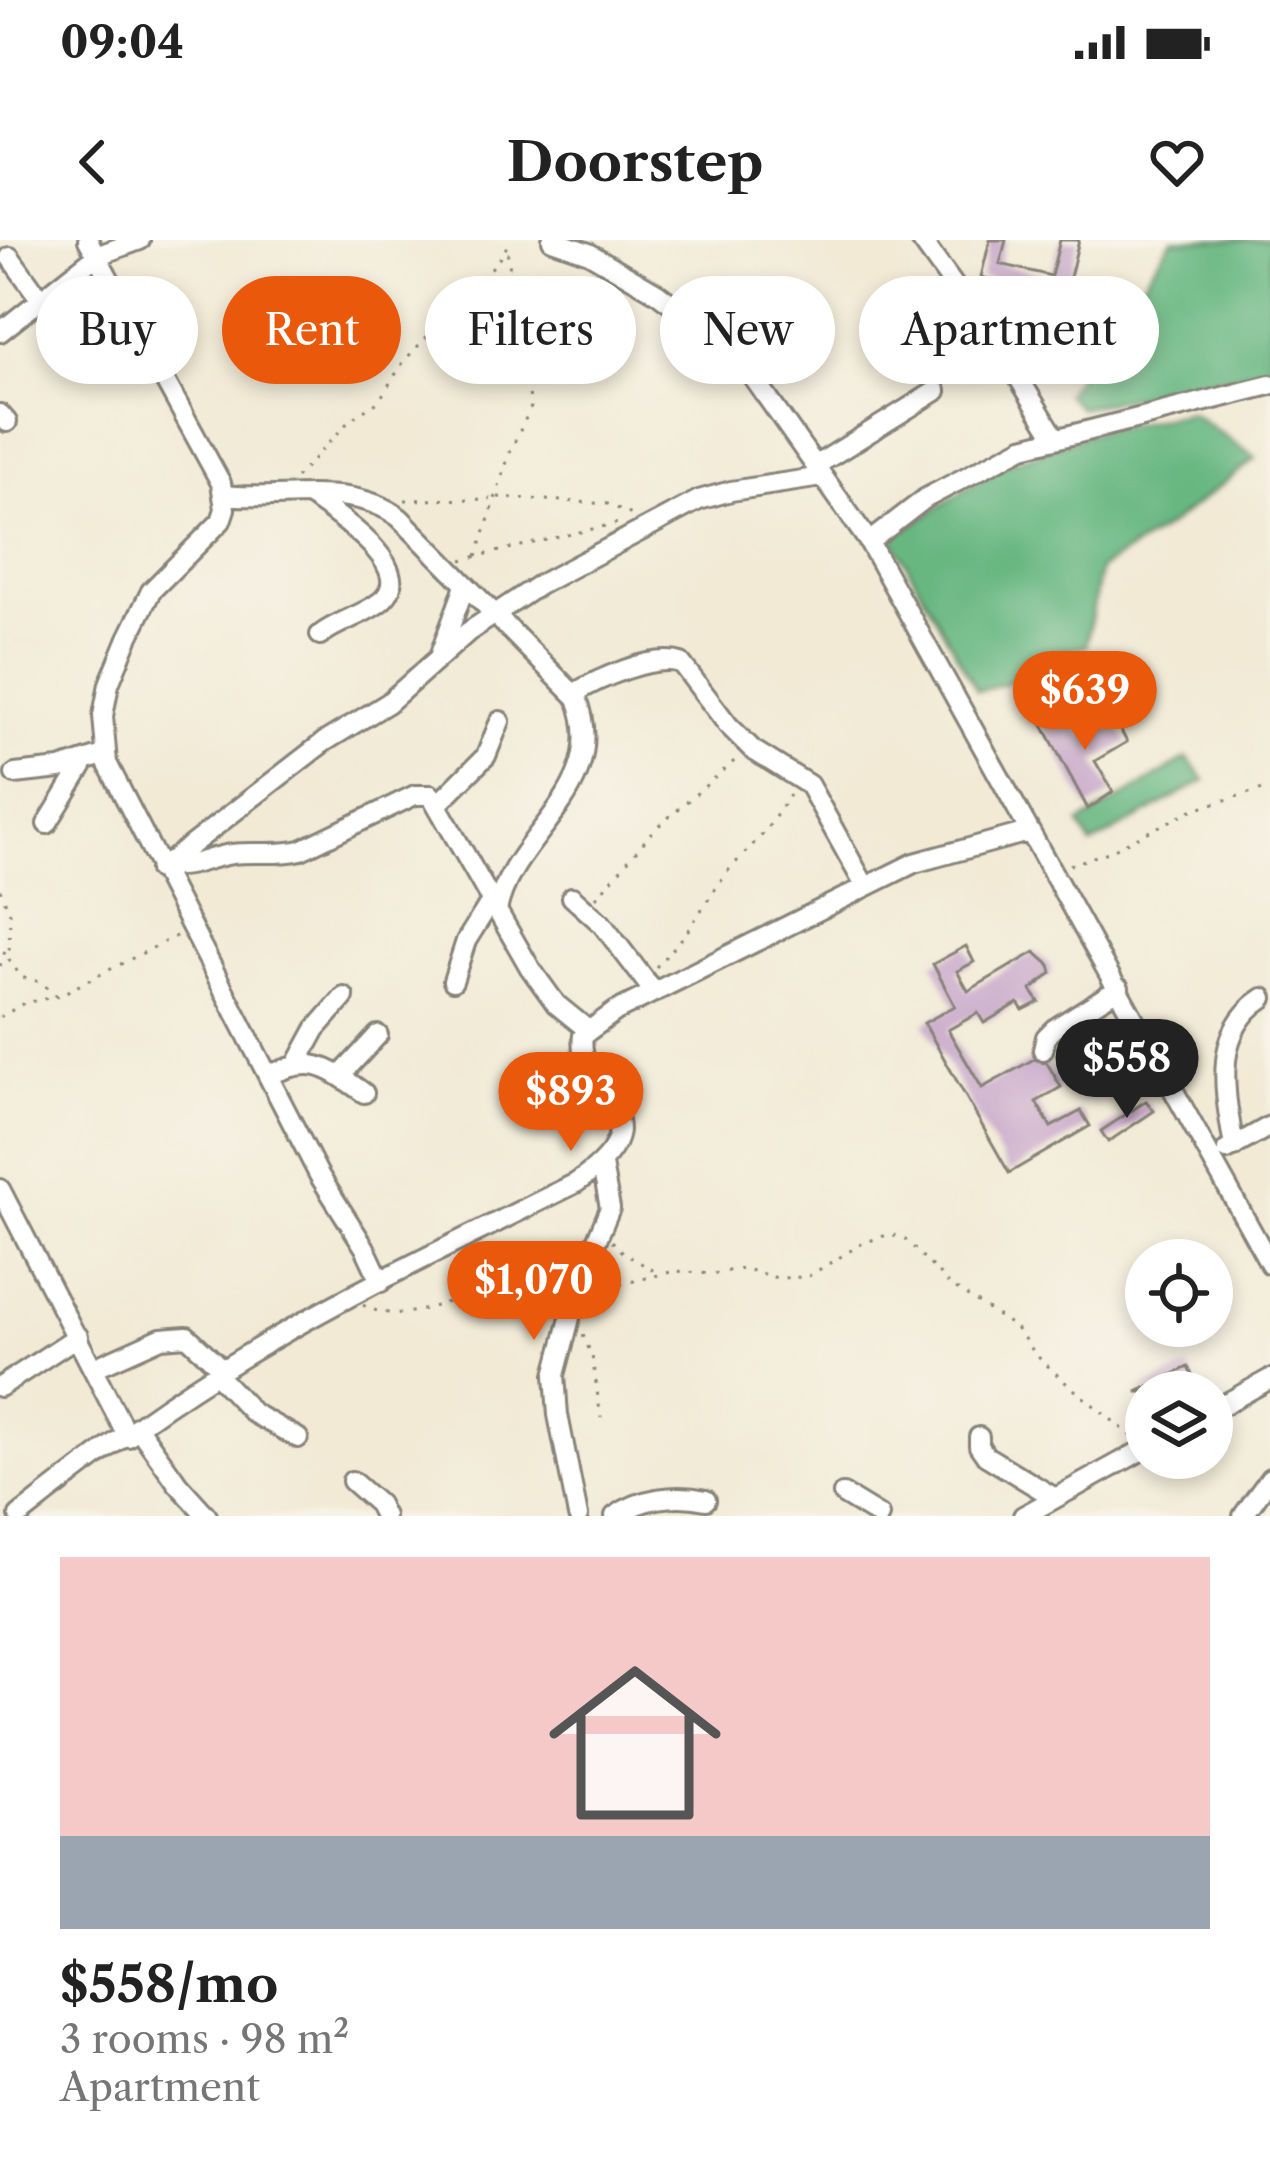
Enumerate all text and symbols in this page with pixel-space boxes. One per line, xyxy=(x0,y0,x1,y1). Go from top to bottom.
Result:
text: 09:04 xyxy=(60,14,184,70)
icon: back xyxy=(60,129,126,195)
text: Doorstep xyxy=(507,129,763,195)
icon: heart xyxy=(1144,129,1210,195)
chip: Buy xyxy=(36,276,198,384)
chip: Rent xyxy=(222,276,401,384)
chip: Filters xyxy=(425,276,636,384)
chip: New xyxy=(660,276,835,384)
chip: Apartment xyxy=(859,276,1159,384)
pin: $639 xyxy=(1014,651,1156,753)
text: $639 xyxy=(1040,666,1130,714)
pin: $558 xyxy=(1056,1019,1198,1121)
text: $558 xyxy=(1083,1034,1171,1082)
pin: $893 xyxy=(500,1052,642,1154)
text: $893 xyxy=(525,1067,617,1115)
map controls xyxy=(1125,1239,1233,1479)
button: locate xyxy=(1125,1239,1233,1347)
pin: $1,070 xyxy=(436,1241,632,1343)
text: $1,070 xyxy=(474,1256,594,1304)
button: layers xyxy=(1125,1371,1233,1479)
icon: home xyxy=(527,1635,743,1851)
text: $558/mo xyxy=(60,1953,279,2015)
text: 3 rooms · 98 m² xyxy=(60,2015,349,2063)
text: Apartment xyxy=(60,2063,260,2111)

